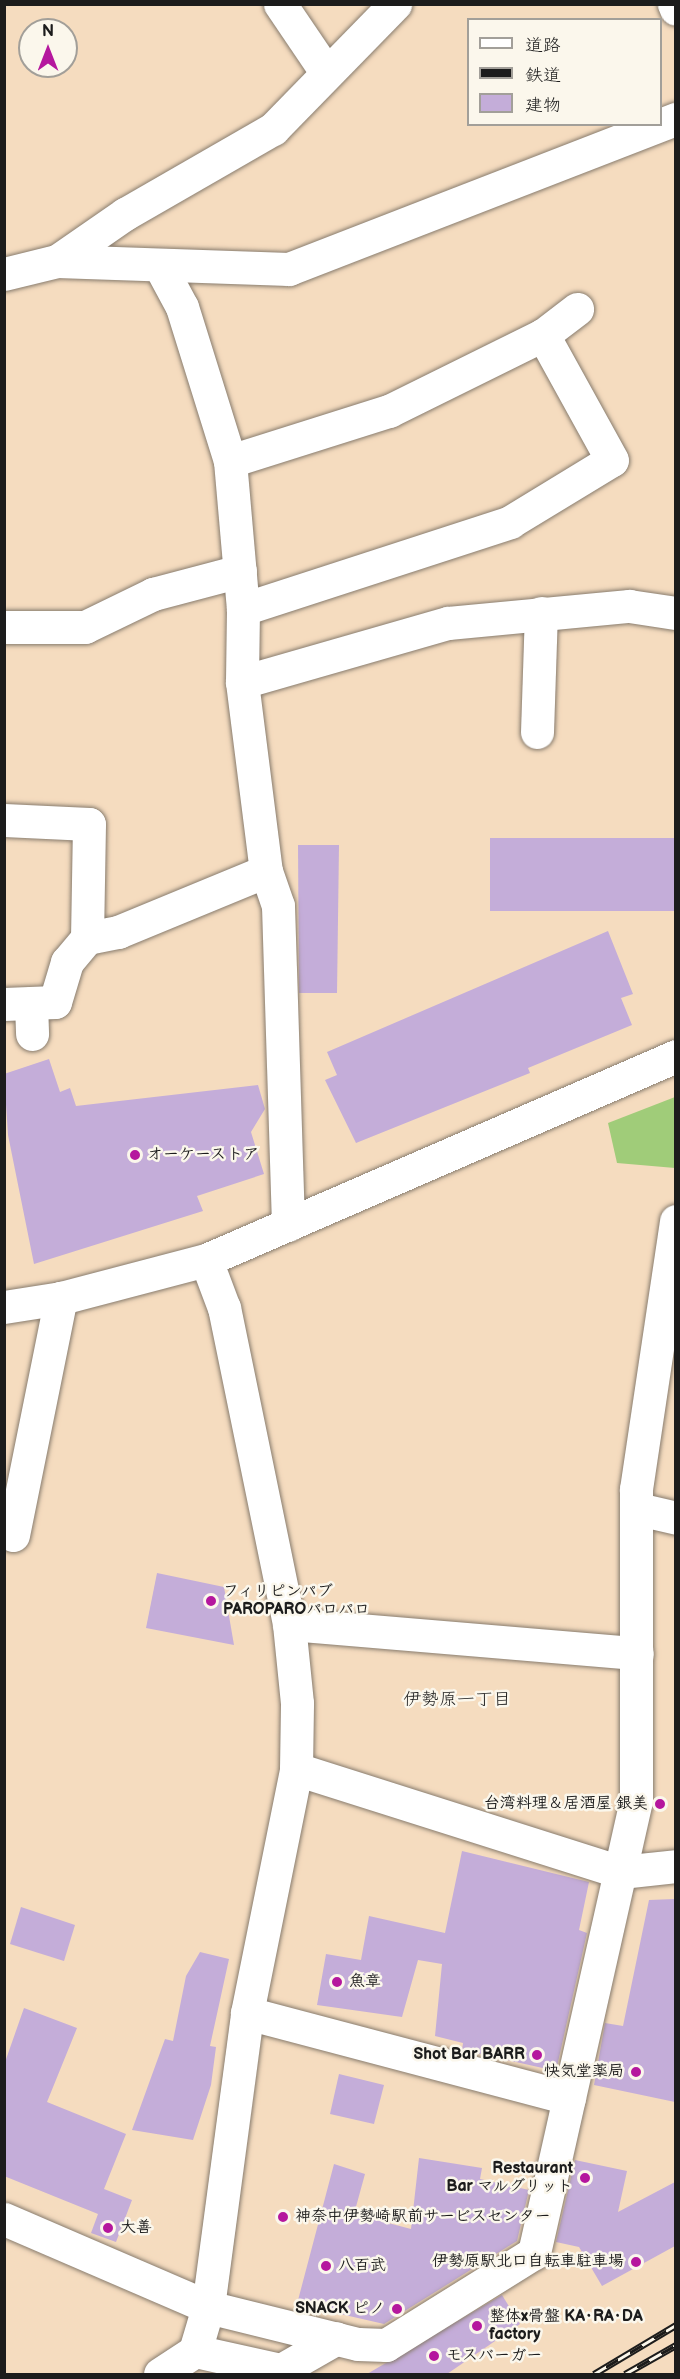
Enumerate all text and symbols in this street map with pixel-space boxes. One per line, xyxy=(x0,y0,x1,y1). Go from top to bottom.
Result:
north arrow xyxy=(18,18,78,78)
legend xyxy=(467,18,662,126)
text: N xyxy=(42,22,54,41)
text: 道路 xyxy=(525,35,561,56)
text: 鉄道 xyxy=(525,65,561,86)
text: 建物 xyxy=(525,95,561,116)
place label: オーケーストア xyxy=(147,1145,259,1165)
marker: オーケーストア xyxy=(128,1148,142,1162)
place label: フィリピンパブ PAROPAROパロパロ xyxy=(223,1582,370,1620)
marker: フィリピンパブ PAROPAROパロパロ xyxy=(204,1594,218,1608)
district label: 伊勢原一丁目 xyxy=(403,1689,511,1711)
place label: 台湾料理＆居酒屋 銀美 xyxy=(484,1794,648,1814)
marker: 台湾料理＆居酒屋 銀美 xyxy=(653,1797,667,1811)
place label: 魚章 xyxy=(349,1972,381,1992)
marker: 魚章 xyxy=(330,1975,344,1989)
place label: Shot Bar BARR xyxy=(414,2045,525,2065)
marker: Shot Bar BARR xyxy=(530,2048,544,2062)
place label: 快気堂薬局 xyxy=(544,2062,624,2082)
marker: 快気堂薬局 xyxy=(629,2065,643,2079)
place label: Restaurant Bar マルグリット xyxy=(446,2159,573,2197)
marker: Restaurant Bar マルグリット xyxy=(578,2171,592,2185)
place label: 神奈中伊勢崎駅前サービスセンター xyxy=(295,2207,551,2227)
marker: 神奈中伊勢崎駅前サービスセンター xyxy=(276,2210,290,2224)
place label: 大善 xyxy=(120,2218,152,2238)
marker: 大善 xyxy=(101,2221,115,2235)
place label: 伊勢原駅北口自転車駐車場 xyxy=(432,2252,624,2272)
marker: 伊勢原駅北口自転車駐車場 xyxy=(629,2255,643,2269)
place label: 八百武 xyxy=(338,2256,386,2276)
marker: 八百武 xyxy=(319,2259,333,2273)
place label: SNACK ピノ xyxy=(295,2299,385,2319)
marker: SNACK ピノ xyxy=(390,2302,404,2316)
place label: 整体x骨盤 KA･RA･DA factory xyxy=(489,2307,643,2345)
marker: 整体x骨盤 KA･RA･DA factory xyxy=(470,2319,484,2333)
place label: モスバーガー xyxy=(446,2346,542,2366)
marker: モスバーガー xyxy=(427,2349,441,2363)

